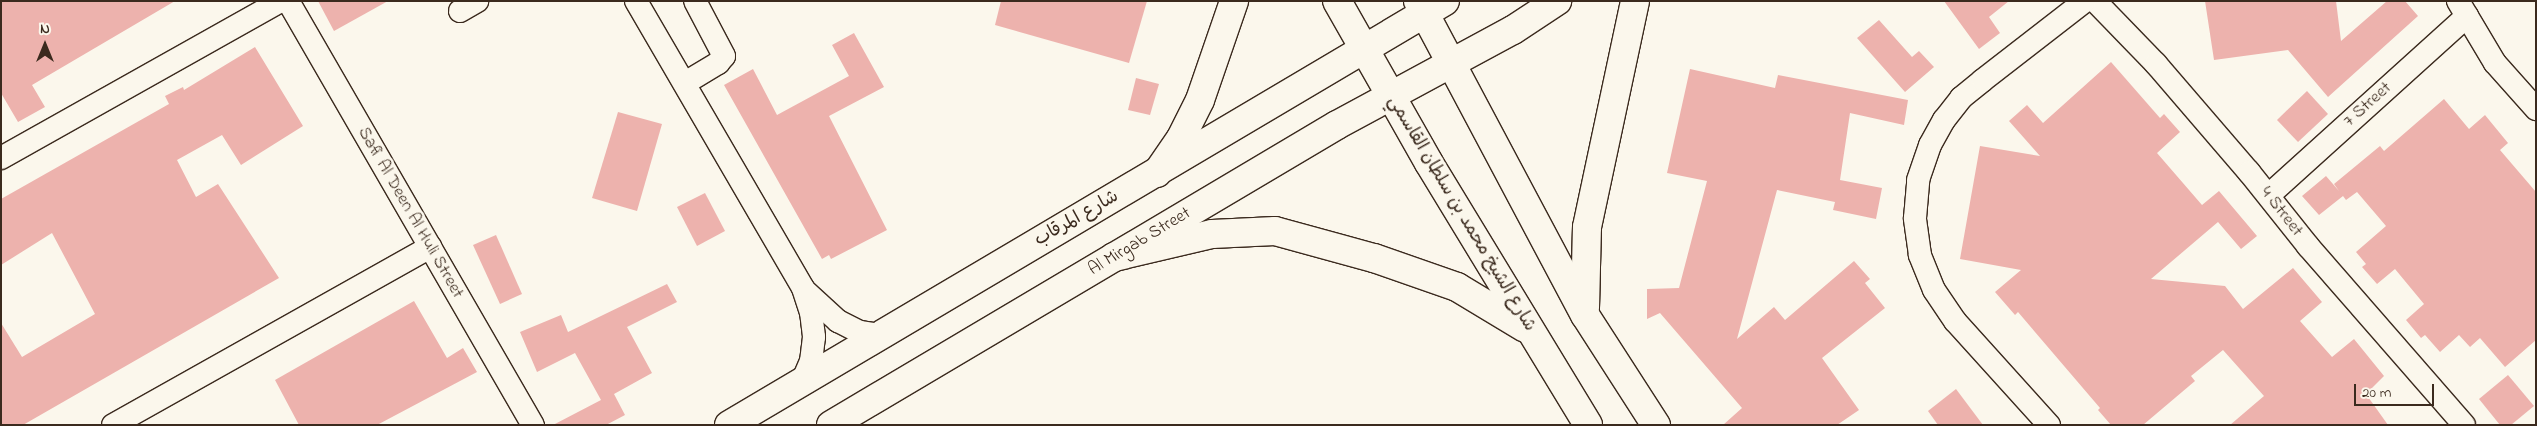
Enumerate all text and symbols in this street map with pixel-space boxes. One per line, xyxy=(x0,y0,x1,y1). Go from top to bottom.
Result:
text: N xyxy=(40,19,50,40)
north arrow xyxy=(20,20,70,70)
street label: 7 Street xyxy=(2339,78,2397,132)
street label: شارع الشيخ محمد بن سلطان القاسمي xyxy=(1382,92,1540,336)
street label: Safi Al Deen Al Huli Street xyxy=(352,124,468,302)
street label: 4 Street xyxy=(2255,183,2307,241)
street label: شارع المرقاب xyxy=(1031,186,1123,252)
street label: Al Mirgab Street xyxy=(1085,203,1195,281)
scale bar xyxy=(2357,374,2437,406)
text: 20 m xyxy=(2362,382,2391,404)

